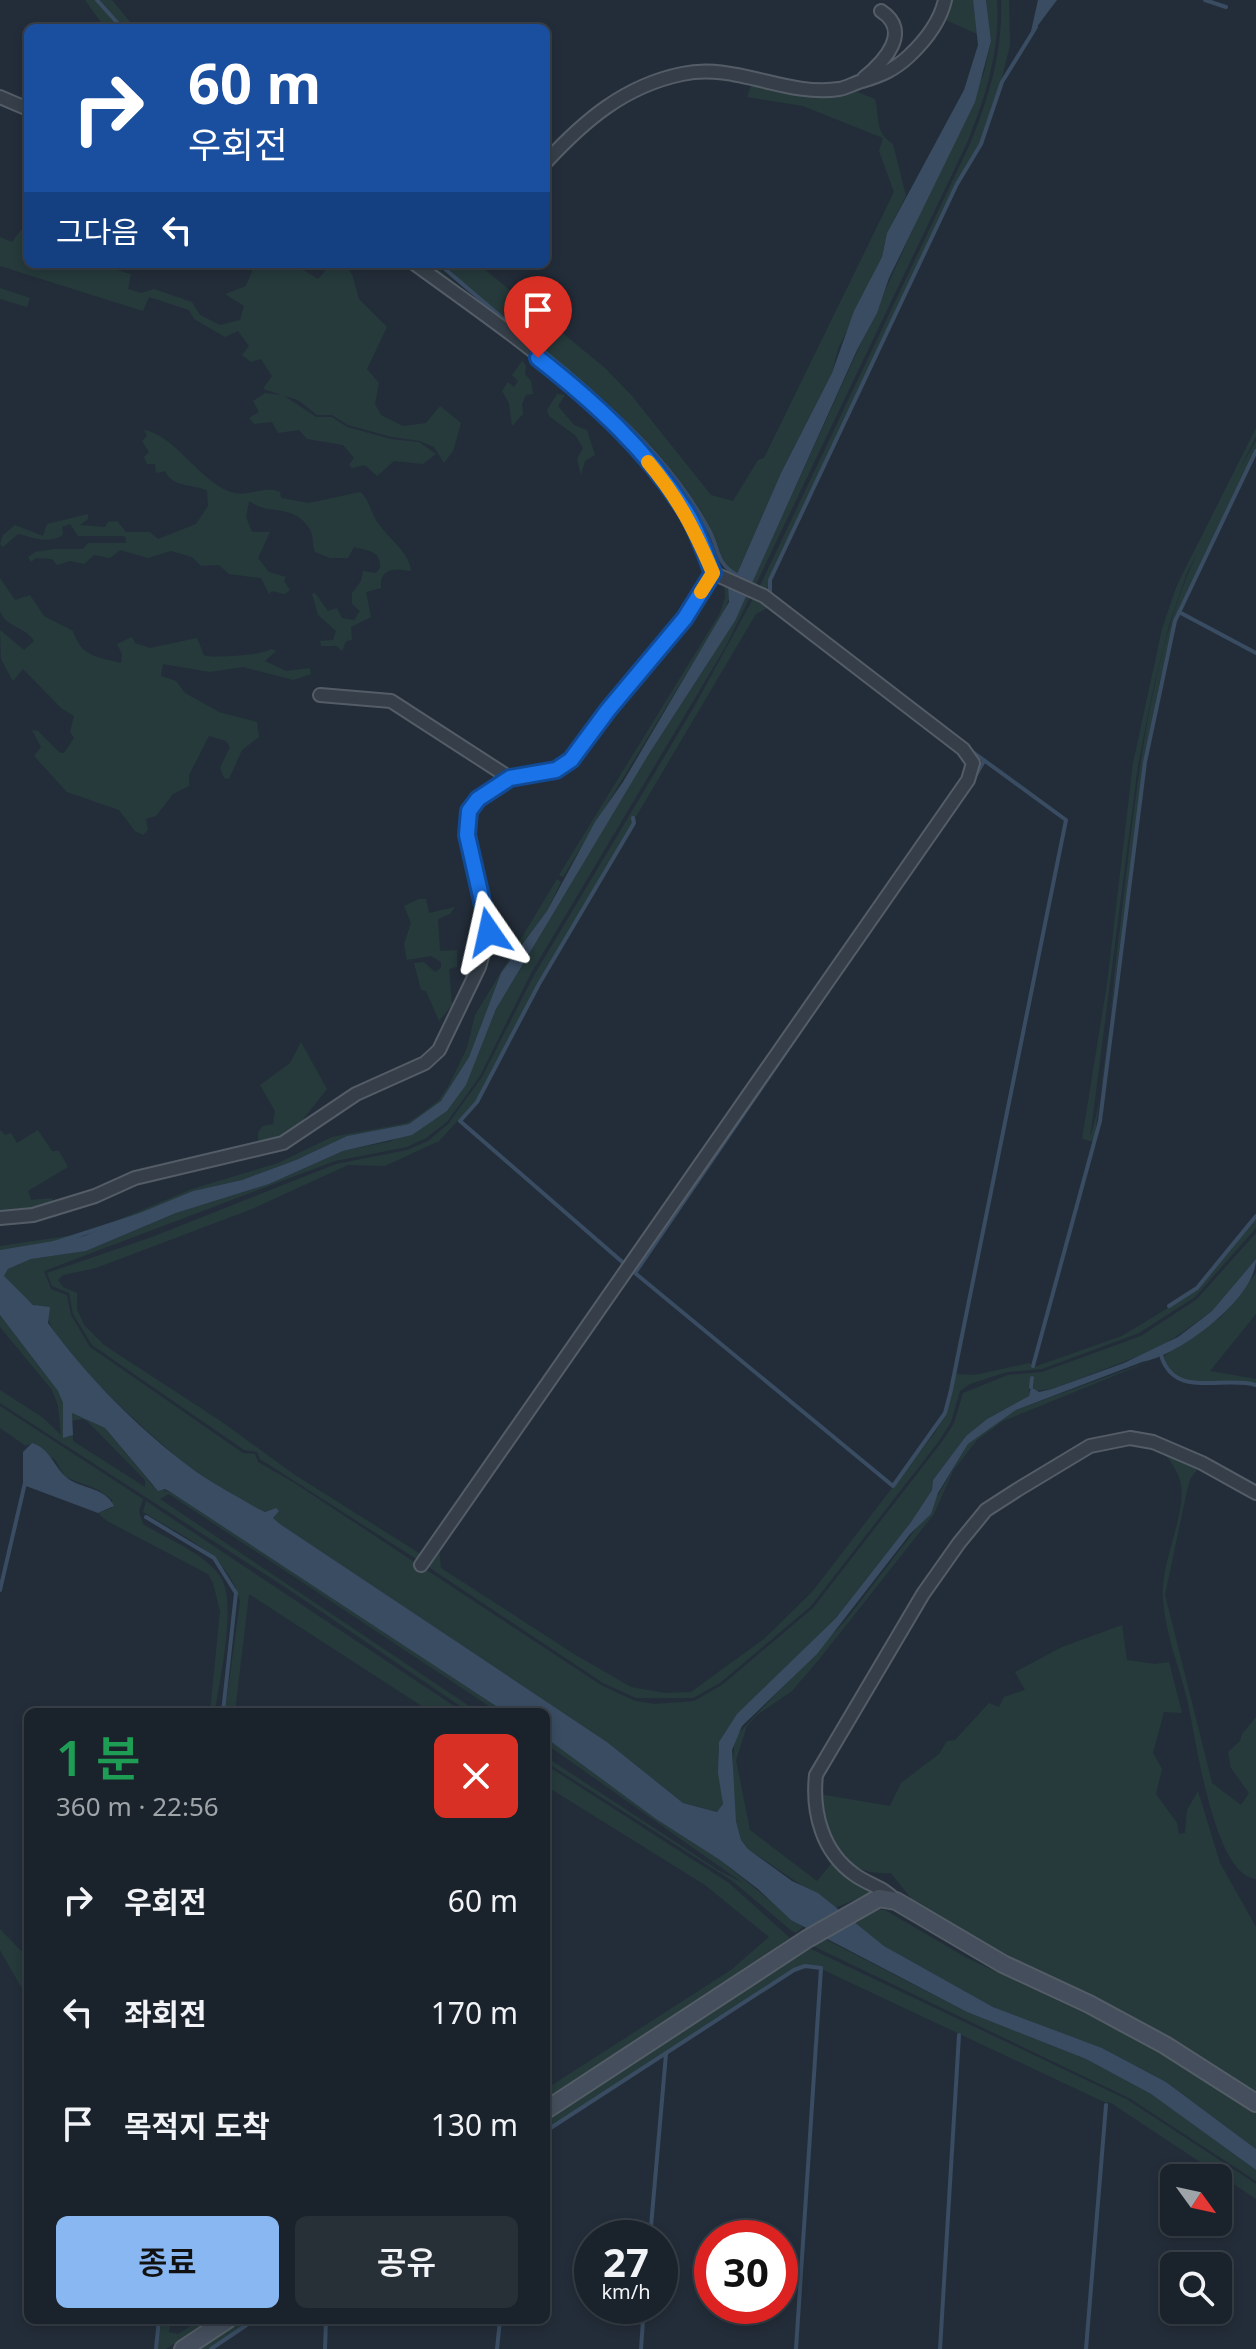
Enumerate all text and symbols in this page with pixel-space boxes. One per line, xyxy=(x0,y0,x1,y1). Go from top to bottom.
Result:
text: 60 m xyxy=(188,44,321,120)
icon: right xyxy=(56,56,160,160)
text: 우회전 xyxy=(188,120,287,169)
icon: left xyxy=(155,208,199,252)
text: 그다음 xyxy=(56,211,139,252)
pin xyxy=(504,276,572,358)
icon: arrive xyxy=(516,288,560,332)
position arrow xyxy=(447,890,531,974)
text: 1 분 xyxy=(56,1725,140,1790)
button: close xyxy=(434,1734,518,1818)
text: 360 m · 22:56 xyxy=(56,1788,219,1824)
icon: right xyxy=(56,1878,100,1922)
text: 60 m xyxy=(448,1880,518,1921)
text: 우회전 xyxy=(124,1881,207,1922)
icon: left xyxy=(56,1990,100,2034)
text: 170 m xyxy=(431,1992,518,2033)
text: 좌회전 xyxy=(124,1993,207,2034)
icon: arrive xyxy=(56,2102,100,2146)
text: 130 m xyxy=(431,2104,518,2145)
text: 목적지 도착 xyxy=(124,2105,270,2146)
north arrow xyxy=(1160,2164,1232,2236)
map controls xyxy=(1160,2164,1232,2324)
button: 종료 xyxy=(56,2216,279,2308)
button: 공유 xyxy=(295,2216,518,2308)
speed limit sign: 30 xyxy=(694,2220,798,2324)
text: 27 xyxy=(603,2234,649,2289)
button: search xyxy=(1160,2252,1232,2324)
text: km/h xyxy=(601,2278,651,2305)

